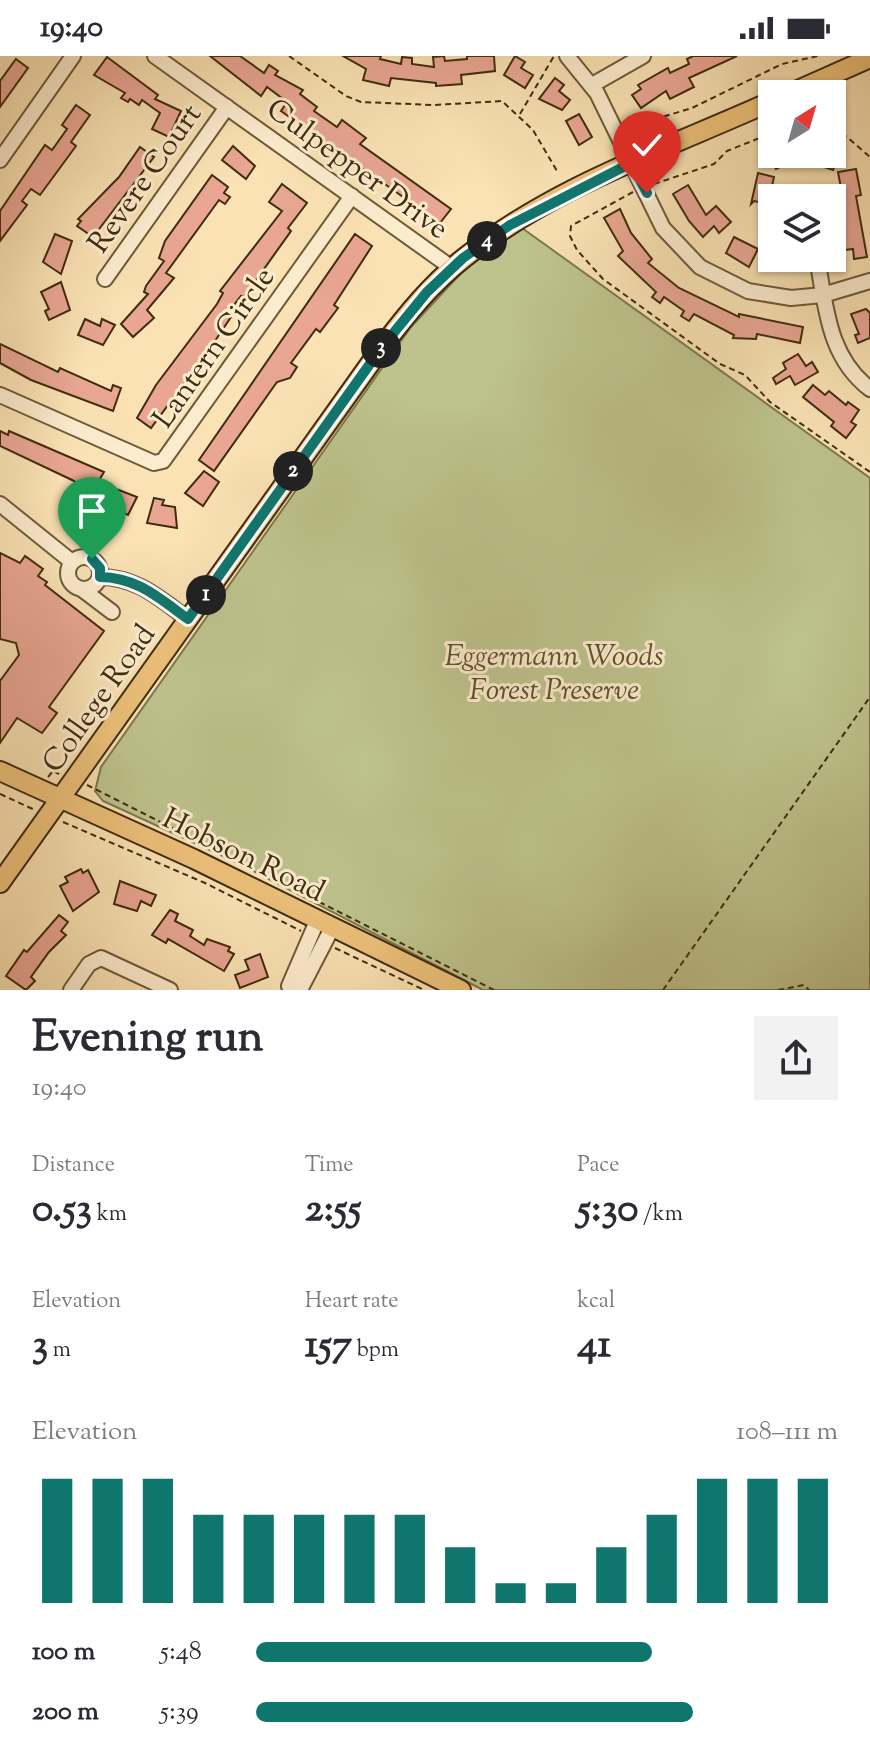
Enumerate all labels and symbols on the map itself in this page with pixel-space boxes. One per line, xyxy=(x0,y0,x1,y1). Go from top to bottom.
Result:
north arrow xyxy=(758,80,846,168)
street label: Culpepper Drive xyxy=(256,89,457,251)
street label: Revere Court xyxy=(79,96,213,263)
pin xyxy=(613,111,681,193)
pin: 4 xyxy=(467,221,507,261)
street label: Lantern Circle xyxy=(144,259,287,438)
pin: 3 xyxy=(361,328,401,368)
pin: 2 xyxy=(273,451,313,491)
pin xyxy=(58,477,126,559)
pin: 1 xyxy=(186,575,226,615)
street label: College Road xyxy=(33,616,167,782)
park label: Eggermann Woods Forest Preserve xyxy=(445,636,663,713)
street label: Hobson Road xyxy=(154,798,331,914)

